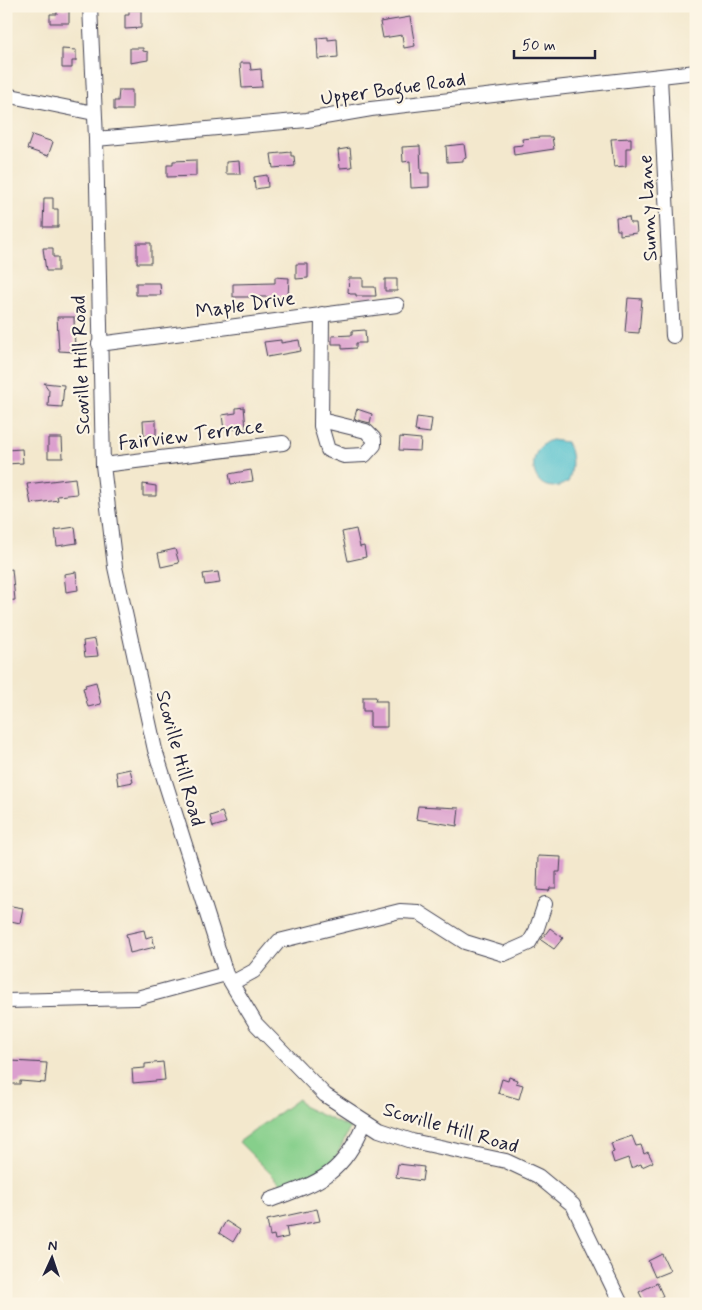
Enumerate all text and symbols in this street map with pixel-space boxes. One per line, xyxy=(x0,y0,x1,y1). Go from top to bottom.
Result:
scale bar xyxy=(514,28,596,60)
text: 50 m xyxy=(522,36,556,56)
street label: Upper Bogue Road xyxy=(319,66,468,115)
street label: Sunny Lane xyxy=(632,154,665,262)
street label: Maple Drive xyxy=(194,285,297,326)
street label: Scoville Hill Road xyxy=(66,295,97,435)
street label: Fairview Terrace xyxy=(117,413,266,458)
street label: Scoville Hill Road xyxy=(148,687,211,829)
street label: Scoville Hill Road xyxy=(380,1096,521,1161)
north arrow xyxy=(28,1232,78,1282)
text: N xyxy=(47,1237,58,1255)

